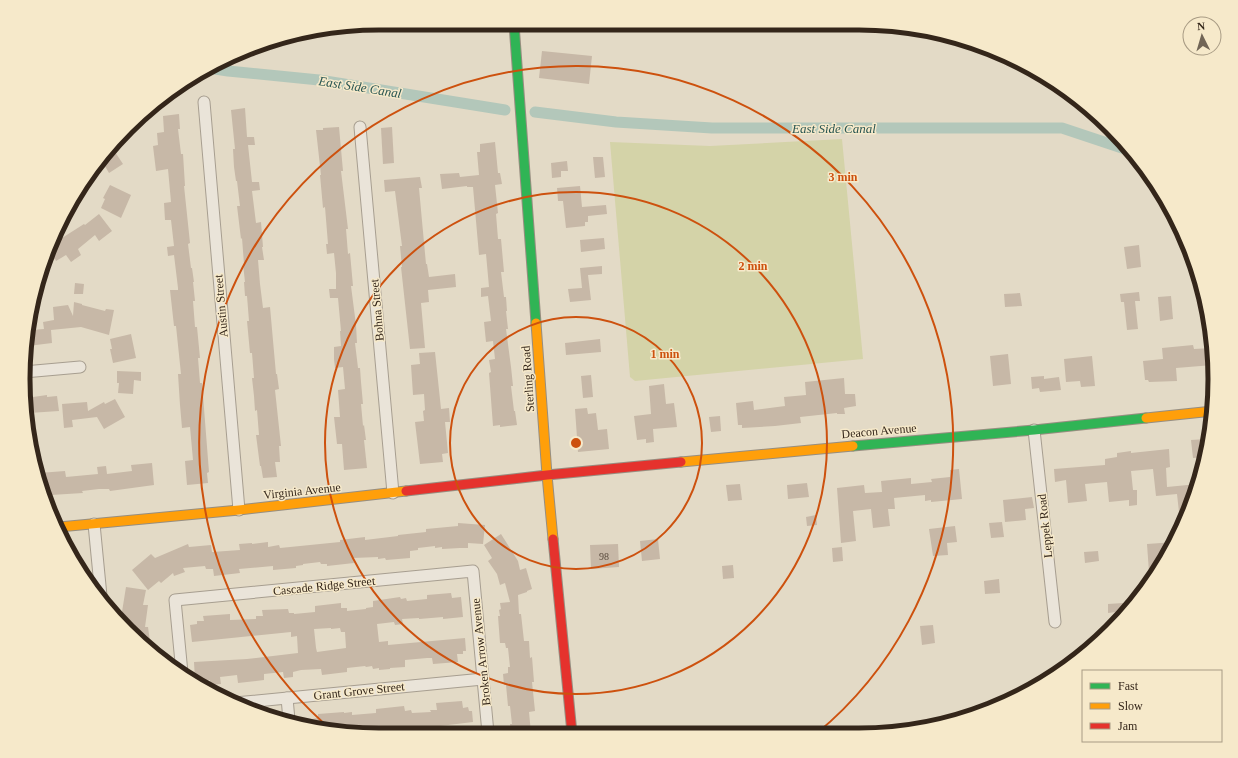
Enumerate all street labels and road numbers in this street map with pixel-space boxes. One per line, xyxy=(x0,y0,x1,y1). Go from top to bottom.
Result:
street label: Austin Street xyxy=(211,273,231,338)
street label: Bohna Street xyxy=(367,278,387,342)
street label: Sterling Road xyxy=(519,345,537,413)
street label: Deacon Avenue xyxy=(841,421,917,441)
street label: Virginia Avenue xyxy=(263,480,341,502)
street label: Leppek Road xyxy=(1035,493,1055,559)
street label: Cascade Ridge Street xyxy=(272,574,376,598)
street label: Broken Arrow Avenue xyxy=(468,598,494,706)
street label: Grant Grove Street xyxy=(313,679,406,703)

